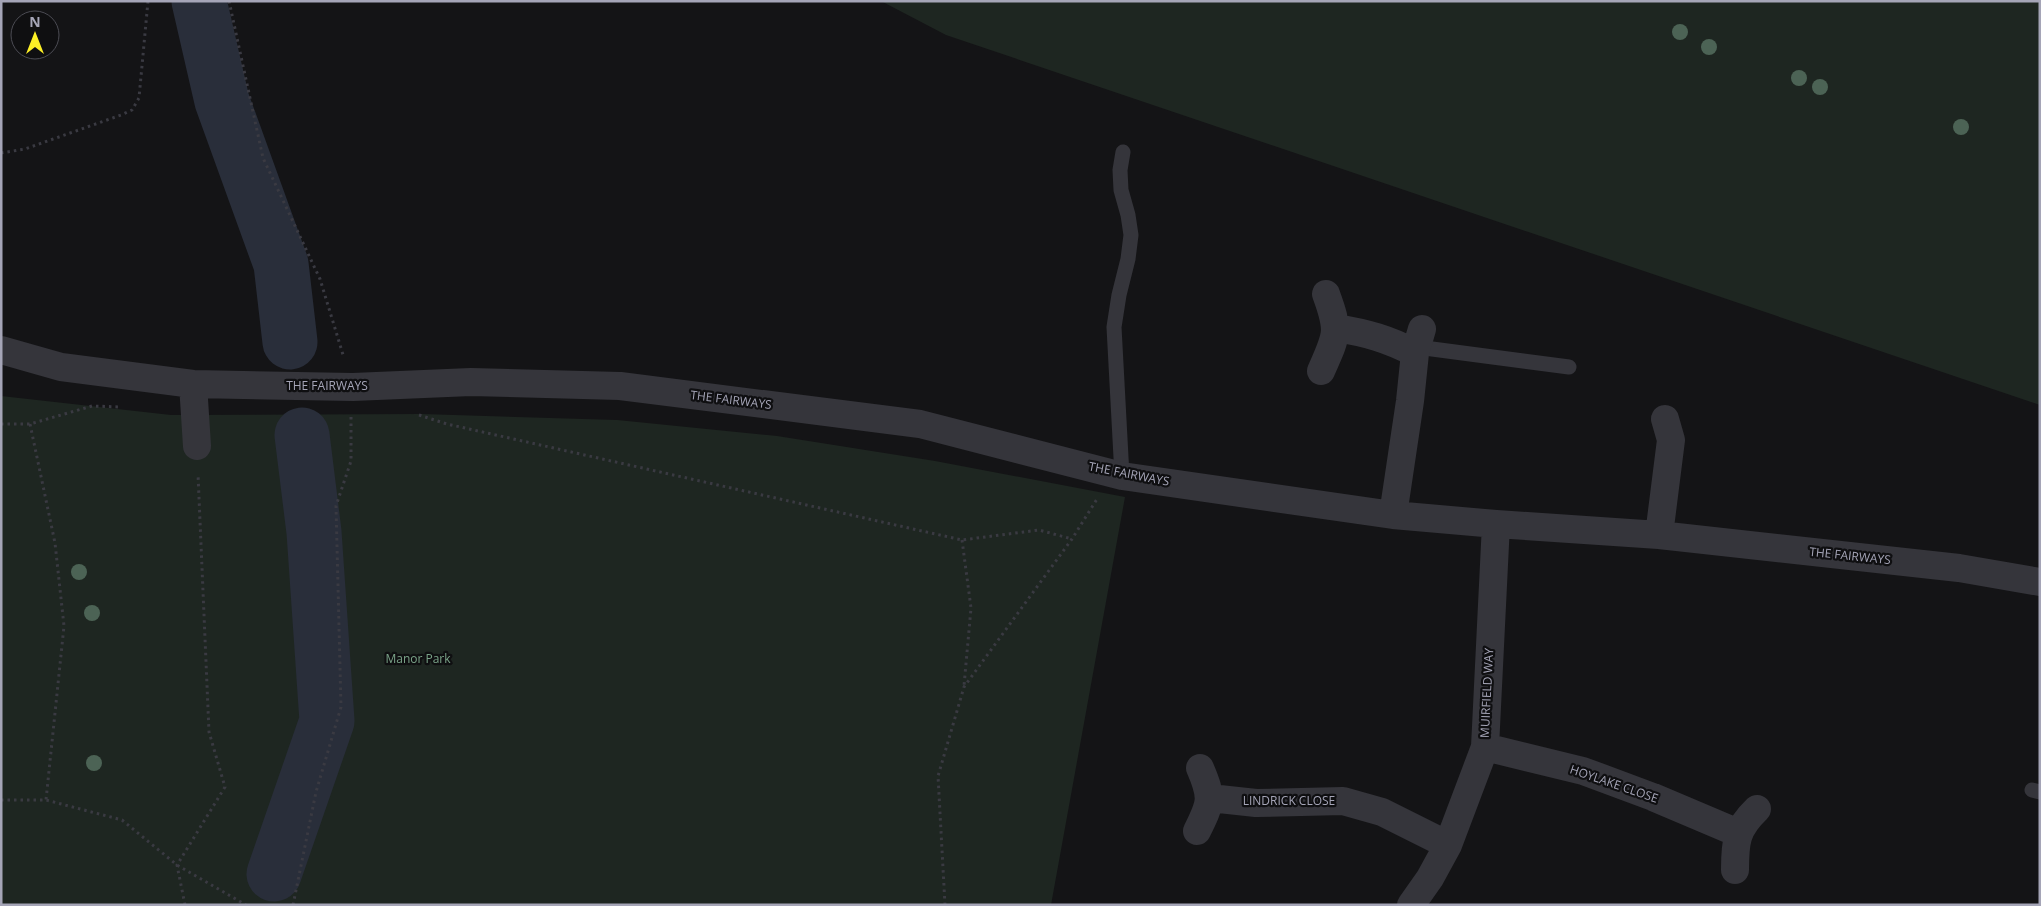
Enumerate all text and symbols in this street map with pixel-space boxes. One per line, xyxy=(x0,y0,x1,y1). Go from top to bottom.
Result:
north arrow xyxy=(10,10,60,60)
text: N xyxy=(29,12,41,31)
street label: THE FAIRWAYS xyxy=(286,377,368,394)
street label: THE FAIRWAYS xyxy=(689,386,773,413)
street label: THE FAIRWAYS xyxy=(1087,457,1171,490)
street label: THE FAIRWAYS xyxy=(1809,543,1892,568)
street label: MUIRFIELD WAY xyxy=(1476,647,1497,738)
park label: Manor Park xyxy=(385,650,451,667)
street label: HOYLAKE CLOSE xyxy=(1568,760,1661,807)
street label: LINDRICK CLOSE xyxy=(1243,792,1335,809)

